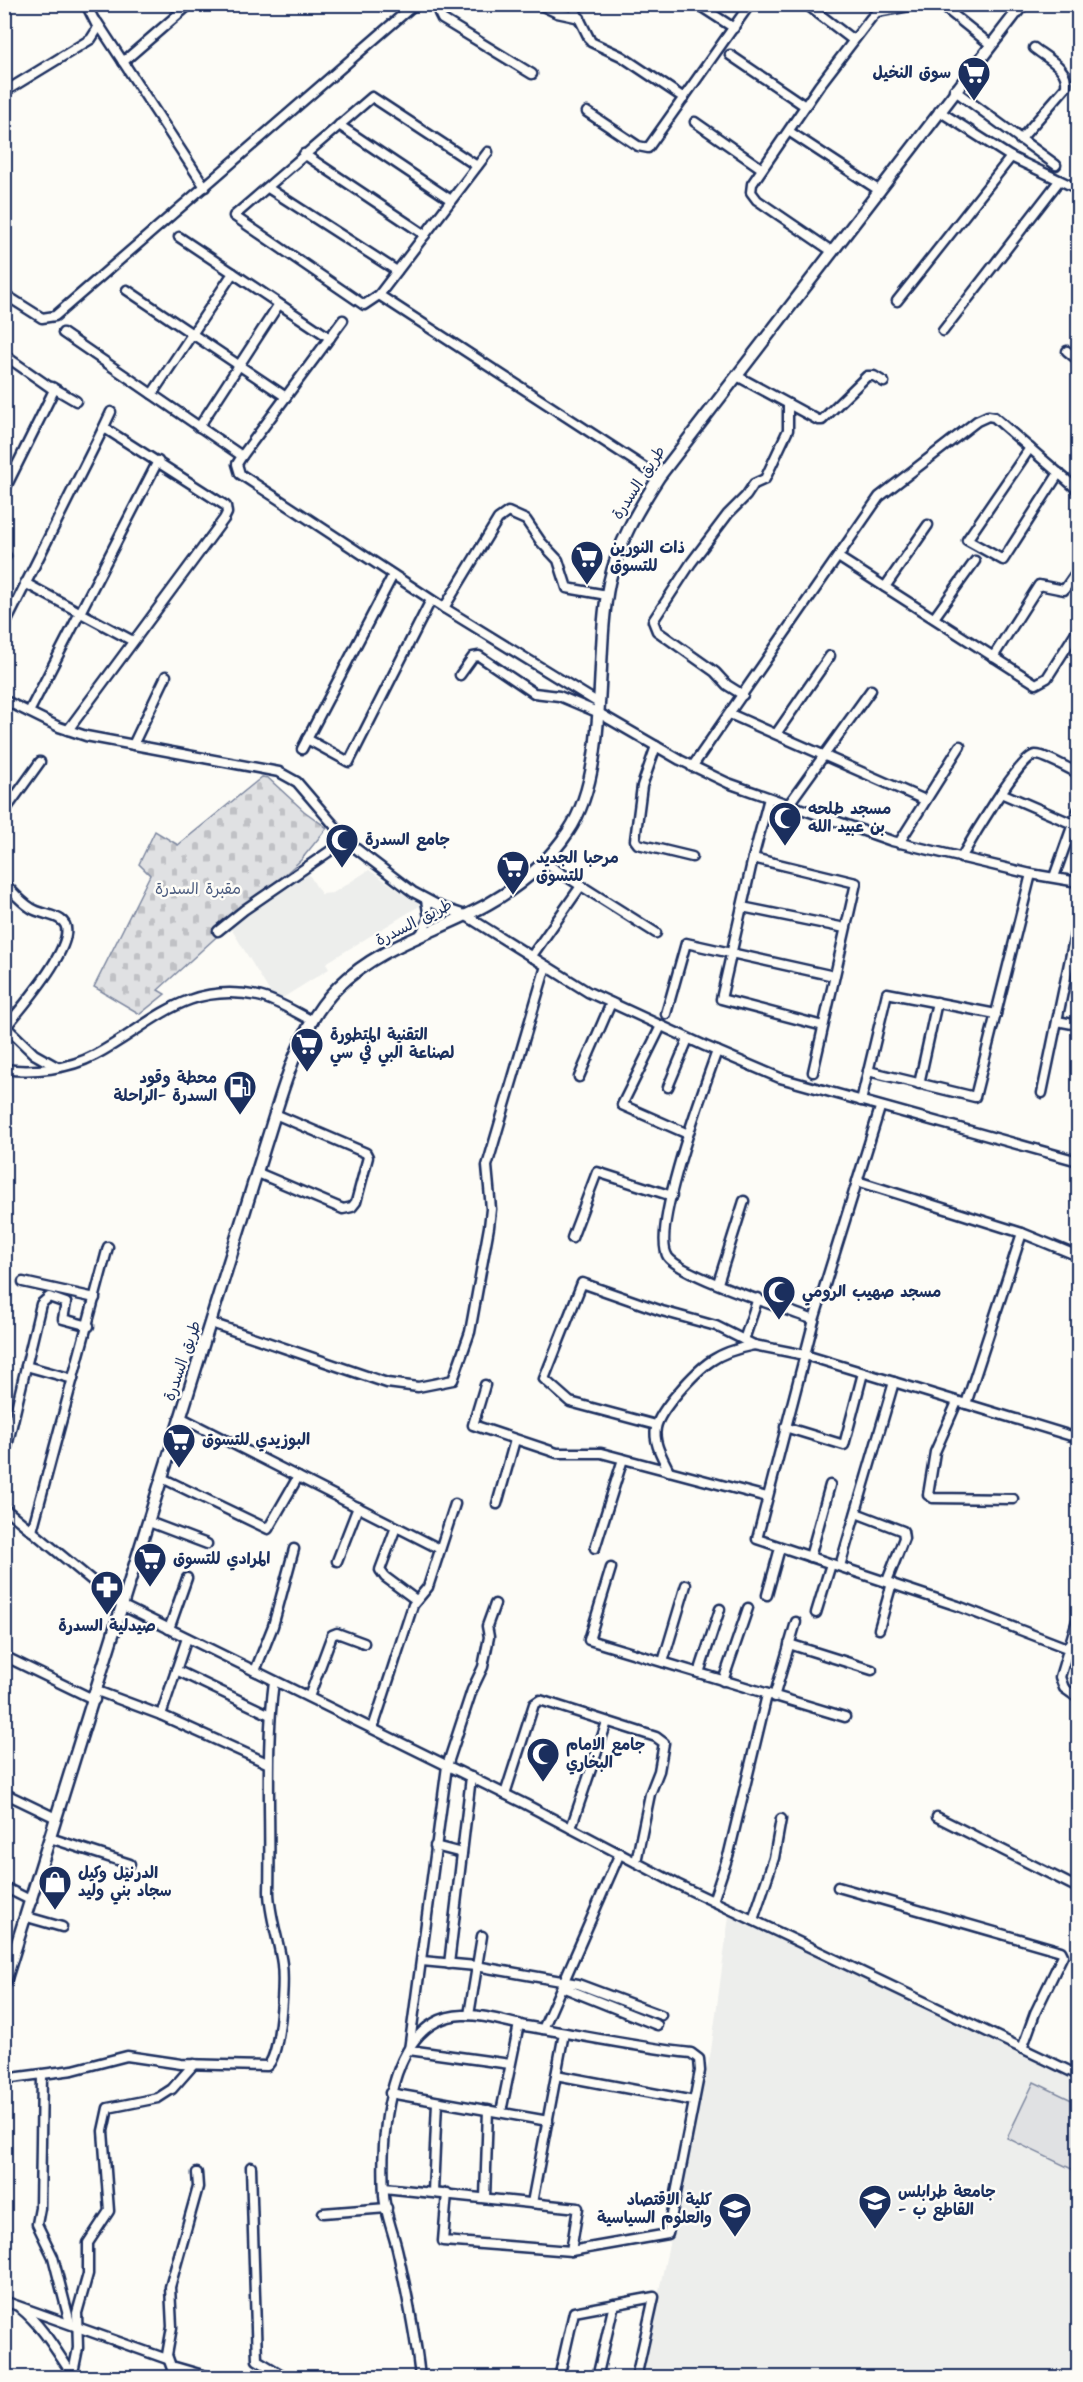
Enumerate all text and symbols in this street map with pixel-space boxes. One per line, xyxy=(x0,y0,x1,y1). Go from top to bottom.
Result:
supermarket icon: سوق النخيل xyxy=(956,55,992,102)
place label: سوق النخيل xyxy=(873,61,951,86)
street label: طريق السدرة xyxy=(606,441,672,525)
place label: ذات النورين للتسوق xyxy=(610,536,685,579)
supermarket icon: ذات النورين للتسوق xyxy=(569,539,605,586)
place label: مسجد طلحه بن عبيد الله xyxy=(808,797,891,840)
mosque icon: مسجد طلحه بن عبيد الله xyxy=(767,800,803,847)
mosque icon: جامع السدرة xyxy=(324,822,360,869)
place label: جامع السدرة xyxy=(365,828,450,853)
place label: مرحبا الجديد للتسوق xyxy=(536,846,619,889)
supermarket icon: مرحبا الجديد للتسوق xyxy=(495,849,531,896)
park label: مقبرة السدرة xyxy=(155,877,241,902)
street label: طريق السدرة xyxy=(371,893,457,953)
place label: التقنية المتطورة لصناعة البي في سي xyxy=(330,1023,454,1067)
supermarket icon: التقنية المتطورة لصناعة البي في سي xyxy=(289,1026,325,1073)
place label: محطة وقود السدرة -الراحلة xyxy=(113,1066,217,1109)
fuel station icon: محطة وقود السدرة -الراحلة xyxy=(222,1069,258,1116)
mosque icon: مسجد صهيب الرومي xyxy=(761,1274,797,1321)
place label: مسجد صهيب الرومي xyxy=(802,1280,941,1306)
street label: طريق السدرة xyxy=(158,1317,208,1405)
supermarket icon: البوزيدي للتسوق xyxy=(161,1422,197,1469)
place label: البوزيدي للتسوق xyxy=(202,1428,310,1453)
supermarket icon: المرادي للتسوق xyxy=(132,1541,168,1588)
place label: المرادي للتسوق xyxy=(173,1547,270,1572)
pharmacy icon: صيدلية السدرة xyxy=(89,1569,125,1616)
place label: صيدلية السدرة xyxy=(58,1614,156,1639)
place label: جامع الامام البخاري xyxy=(566,1733,645,1776)
mosque icon: جامع الامام البخاري xyxy=(525,1736,561,1783)
place label: الدرنيل وكيل سجاد بني وليد xyxy=(78,1861,172,1905)
shop icon: الدرنيل وكيل سجاد بني وليد xyxy=(37,1864,73,1911)
place label: جامعة طرابلس - القاطع ب xyxy=(898,2180,996,2223)
school or university icon: جامعة طرابلس - القاطع ب xyxy=(857,2183,893,2230)
place label: كلية الاقتصاد والعلوم السياسية xyxy=(597,2188,712,2231)
school or university icon: كلية الاقتصاد والعلوم السياسية xyxy=(717,2191,753,2238)

